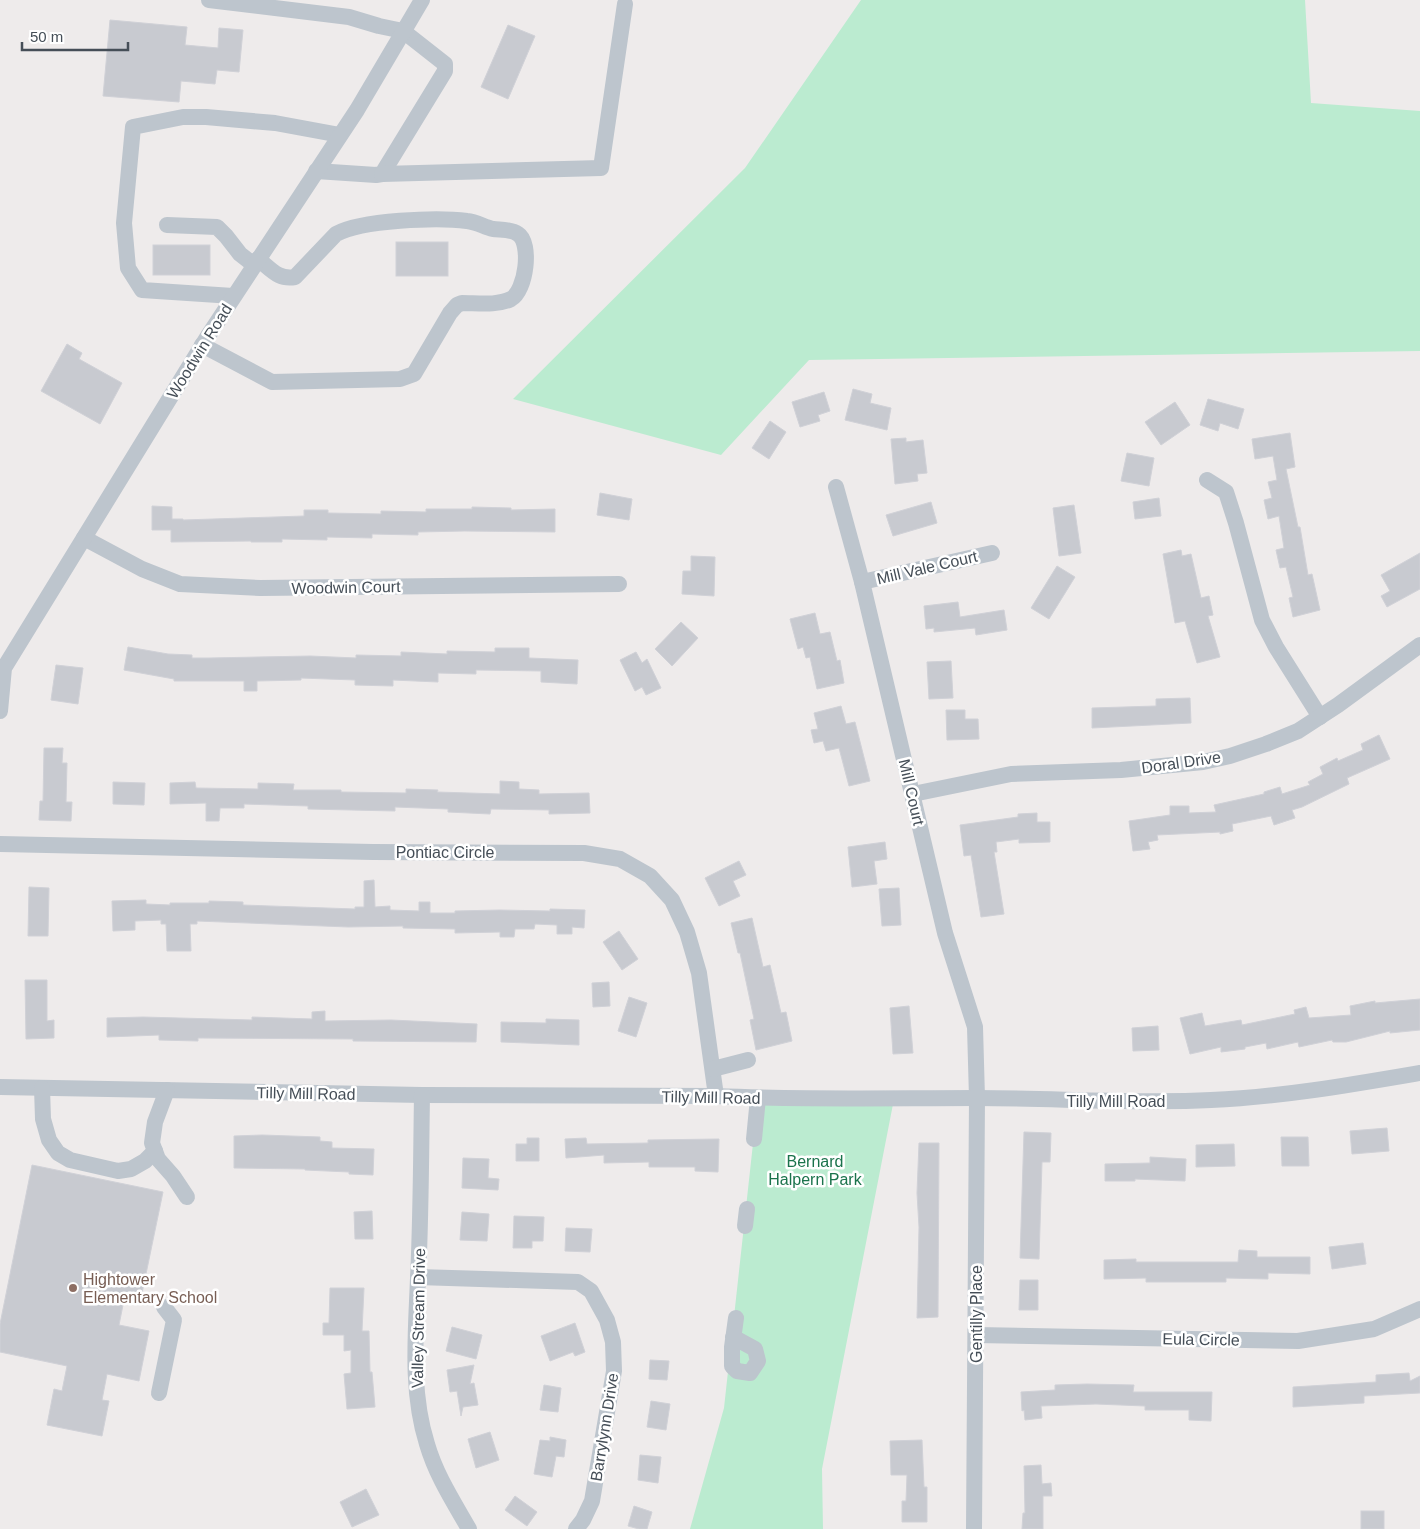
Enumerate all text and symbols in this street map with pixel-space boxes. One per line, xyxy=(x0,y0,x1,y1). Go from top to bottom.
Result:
scale bar xyxy=(22,20,129,52)
text: 50 m xyxy=(30,28,63,45)
street label: Woodwin Road xyxy=(164,301,235,402)
street label: Mill Vale Court xyxy=(875,548,980,587)
street label: Woodwin Court xyxy=(291,578,401,597)
street label: Doral Drive xyxy=(1140,748,1222,776)
street label: Mill Court xyxy=(896,757,928,827)
street label: Pontiac Circle xyxy=(396,844,494,861)
street label: Tilly Mill Road xyxy=(256,1084,356,1103)
street label: Tilly Mill Road xyxy=(661,1088,761,1107)
street label: Tilly Mill Road xyxy=(1067,1093,1165,1110)
park label: Bernard Halpern Park xyxy=(768,1153,863,1188)
street label: Valley Stream Drive xyxy=(409,1248,428,1388)
street label: Gentilly Place xyxy=(968,1265,985,1363)
place label: Hightower Elementary School xyxy=(83,1271,217,1306)
marker: Hightower Elementary School xyxy=(67,1282,79,1294)
street label: Eula Circle xyxy=(1162,1330,1240,1349)
street label: Barrylynn Drive xyxy=(588,1372,621,1482)

